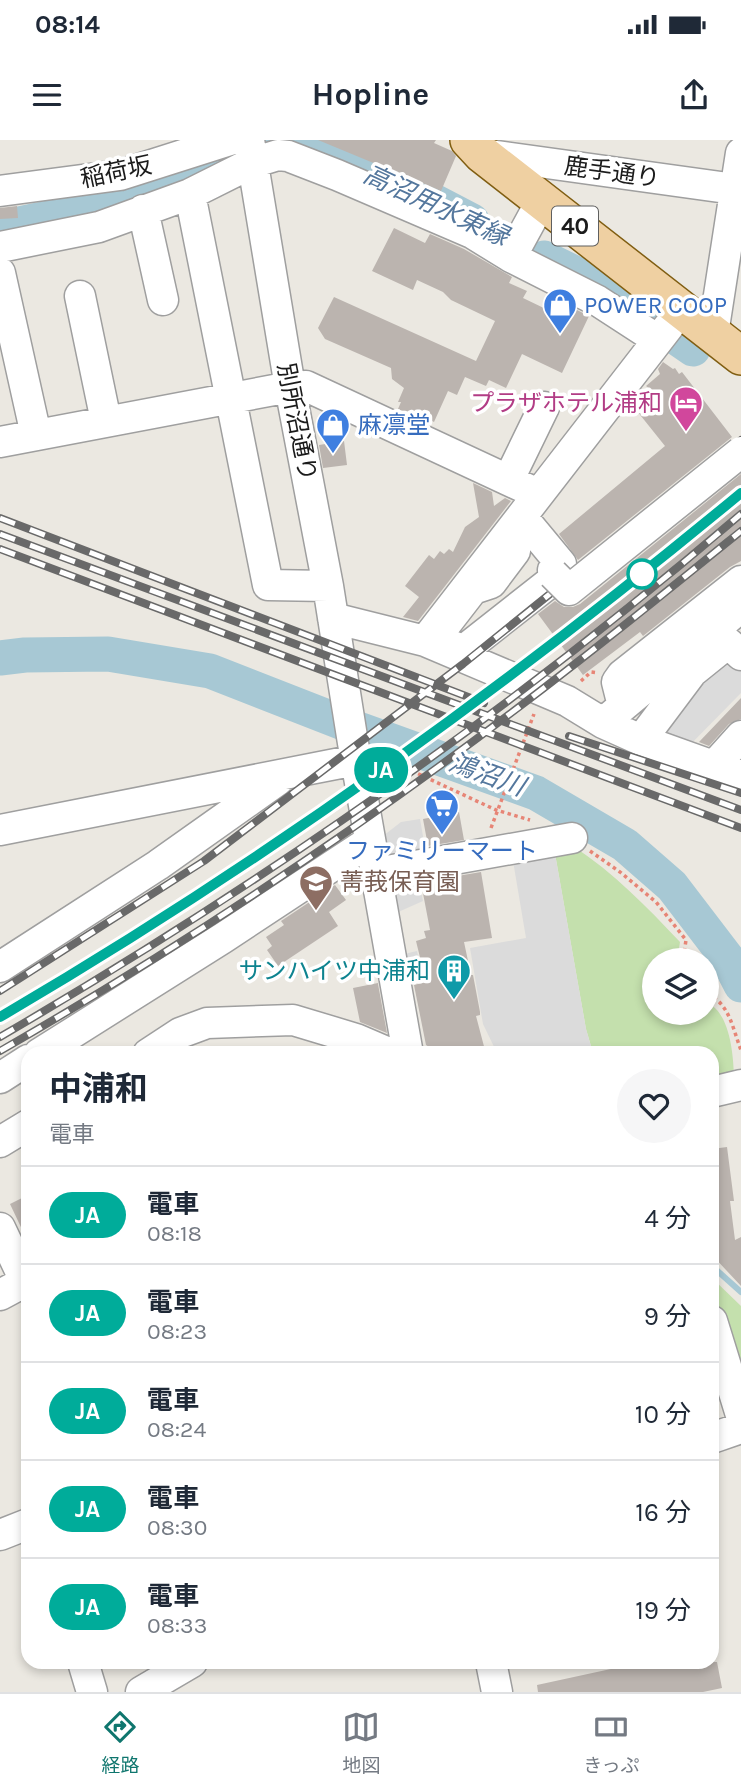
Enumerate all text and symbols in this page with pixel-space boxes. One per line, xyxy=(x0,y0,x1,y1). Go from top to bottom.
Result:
text: 08:14 xyxy=(35,9,100,40)
icon: menu xyxy=(28,76,66,114)
text: Hopline xyxy=(312,76,429,113)
icon: share xyxy=(675,76,713,114)
street label: 稲荷坂 xyxy=(78,151,154,193)
street label: 鹿手通り xyxy=(563,151,661,193)
water label: 高沼用水東縁 xyxy=(359,158,516,254)
road number: 40 xyxy=(552,206,598,246)
shop icon: POWER COOP xyxy=(541,286,579,335)
place label: POWER COOP xyxy=(584,291,727,319)
street label: 別所沼通り xyxy=(272,360,322,484)
hotel icon: プラザホテル浦和 xyxy=(667,384,705,433)
place label: プラザホテル浦和 xyxy=(470,389,662,417)
shop icon: 麻凛堂 xyxy=(314,406,352,455)
place label: 麻凛堂 xyxy=(358,411,430,439)
unlabelled marker xyxy=(627,559,657,589)
line badge: JA xyxy=(350,747,412,793)
water label: 鴻沼川 xyxy=(445,747,532,803)
text: JA xyxy=(368,756,394,784)
supermarket icon: ファミリーマート xyxy=(423,787,461,836)
place label: ファミリーマート xyxy=(346,837,538,865)
school or university icon: 菁莪保育園 xyxy=(297,863,335,912)
place label: 菁莪保育園 xyxy=(340,868,460,896)
map controls xyxy=(642,948,719,1025)
button: layers xyxy=(642,948,719,1025)
building icon: サンハイツ中浦和 xyxy=(435,952,473,1001)
place label: サンハイツ中浦和 xyxy=(238,957,430,985)
button: heart xyxy=(617,1069,691,1143)
text: 中浦和 xyxy=(49,1070,148,1108)
text: 電車 xyxy=(49,1121,95,1148)
text: 電車 xyxy=(147,1189,199,1220)
text: JA xyxy=(75,1201,100,1229)
text: 4 分 xyxy=(644,1203,691,1234)
text: 08:18 xyxy=(147,1220,202,1247)
text: 電車 xyxy=(147,1287,199,1318)
text: JA xyxy=(75,1299,100,1327)
text: 9 分 xyxy=(644,1301,691,1332)
text: 08:23 xyxy=(147,1318,207,1345)
text: 電車 xyxy=(147,1385,199,1416)
text: JA xyxy=(75,1397,100,1425)
text: 10 分 xyxy=(635,1399,691,1430)
text: 08:24 xyxy=(147,1416,206,1443)
text: 電車 xyxy=(147,1483,199,1514)
text: JA xyxy=(75,1495,100,1523)
text: 16 分 xyxy=(635,1497,691,1528)
text: 08:30 xyxy=(147,1514,207,1541)
text: 電車 xyxy=(147,1581,199,1612)
text: JA xyxy=(75,1593,100,1621)
text: 19 分 xyxy=(635,1595,691,1626)
text: 08:33 xyxy=(147,1612,207,1639)
tab: 経路 xyxy=(101,1708,139,1777)
tab: 地図 xyxy=(342,1708,380,1777)
tab: きっぷ xyxy=(583,1708,640,1777)

